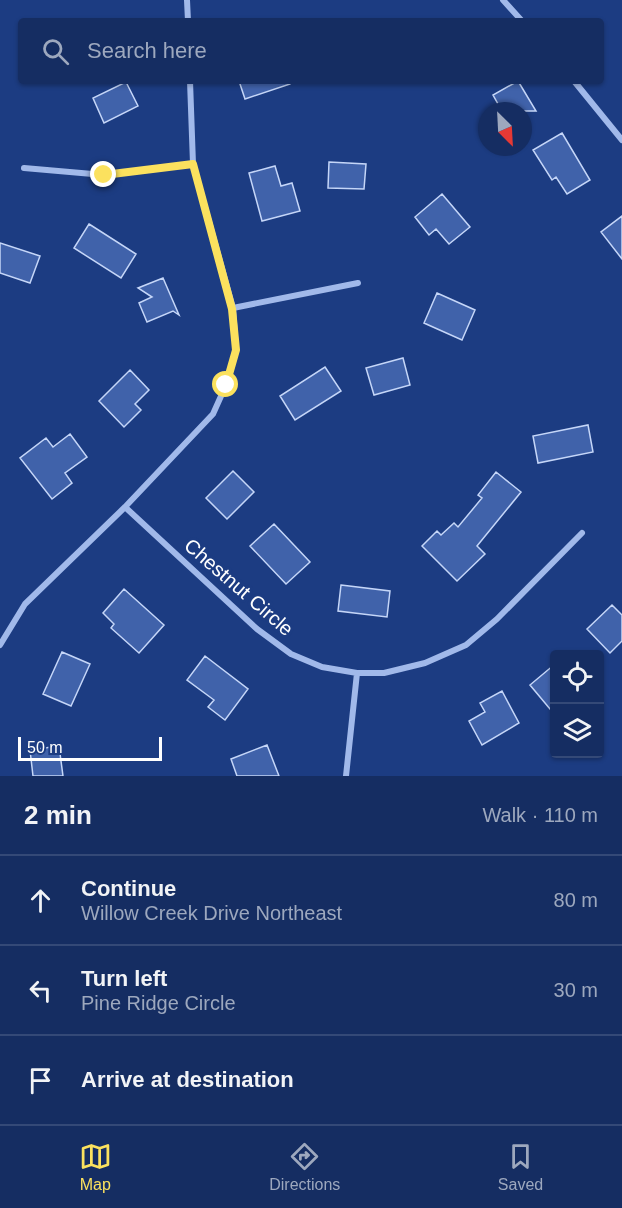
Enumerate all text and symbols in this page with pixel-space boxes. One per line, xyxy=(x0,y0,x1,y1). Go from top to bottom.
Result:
search box xyxy=(18,18,604,84)
icon: search xyxy=(39,35,72,68)
text: Search here xyxy=(87,38,207,63)
north arrow xyxy=(478,102,532,156)
route end xyxy=(90,161,116,187)
route start xyxy=(212,371,238,397)
street label: Chestnut Circle xyxy=(180,534,298,640)
map controls xyxy=(550,650,604,758)
button: locate xyxy=(550,650,604,704)
button: layers xyxy=(550,704,604,758)
scale bar xyxy=(18,734,162,762)
text: 50 m xyxy=(27,739,63,756)
text: 2 min xyxy=(24,800,92,830)
text: Walk · 110 m xyxy=(482,804,598,826)
text: Continue xyxy=(81,876,176,901)
icon: ahead xyxy=(24,884,57,917)
text: 80 m xyxy=(554,889,598,911)
text: Willow Creek Drive Northeast xyxy=(81,902,342,924)
text: Turn left xyxy=(81,966,167,991)
icon: left xyxy=(24,974,57,1007)
text: 30 m xyxy=(554,979,598,1001)
text: Pine Ridge Circle xyxy=(81,992,236,1014)
icon: arrive xyxy=(24,1064,57,1097)
text: Arrive at destination xyxy=(81,1067,294,1092)
tab: Map xyxy=(79,1140,112,1194)
tab: Directions xyxy=(269,1140,340,1194)
tab: Saved xyxy=(498,1140,543,1194)

